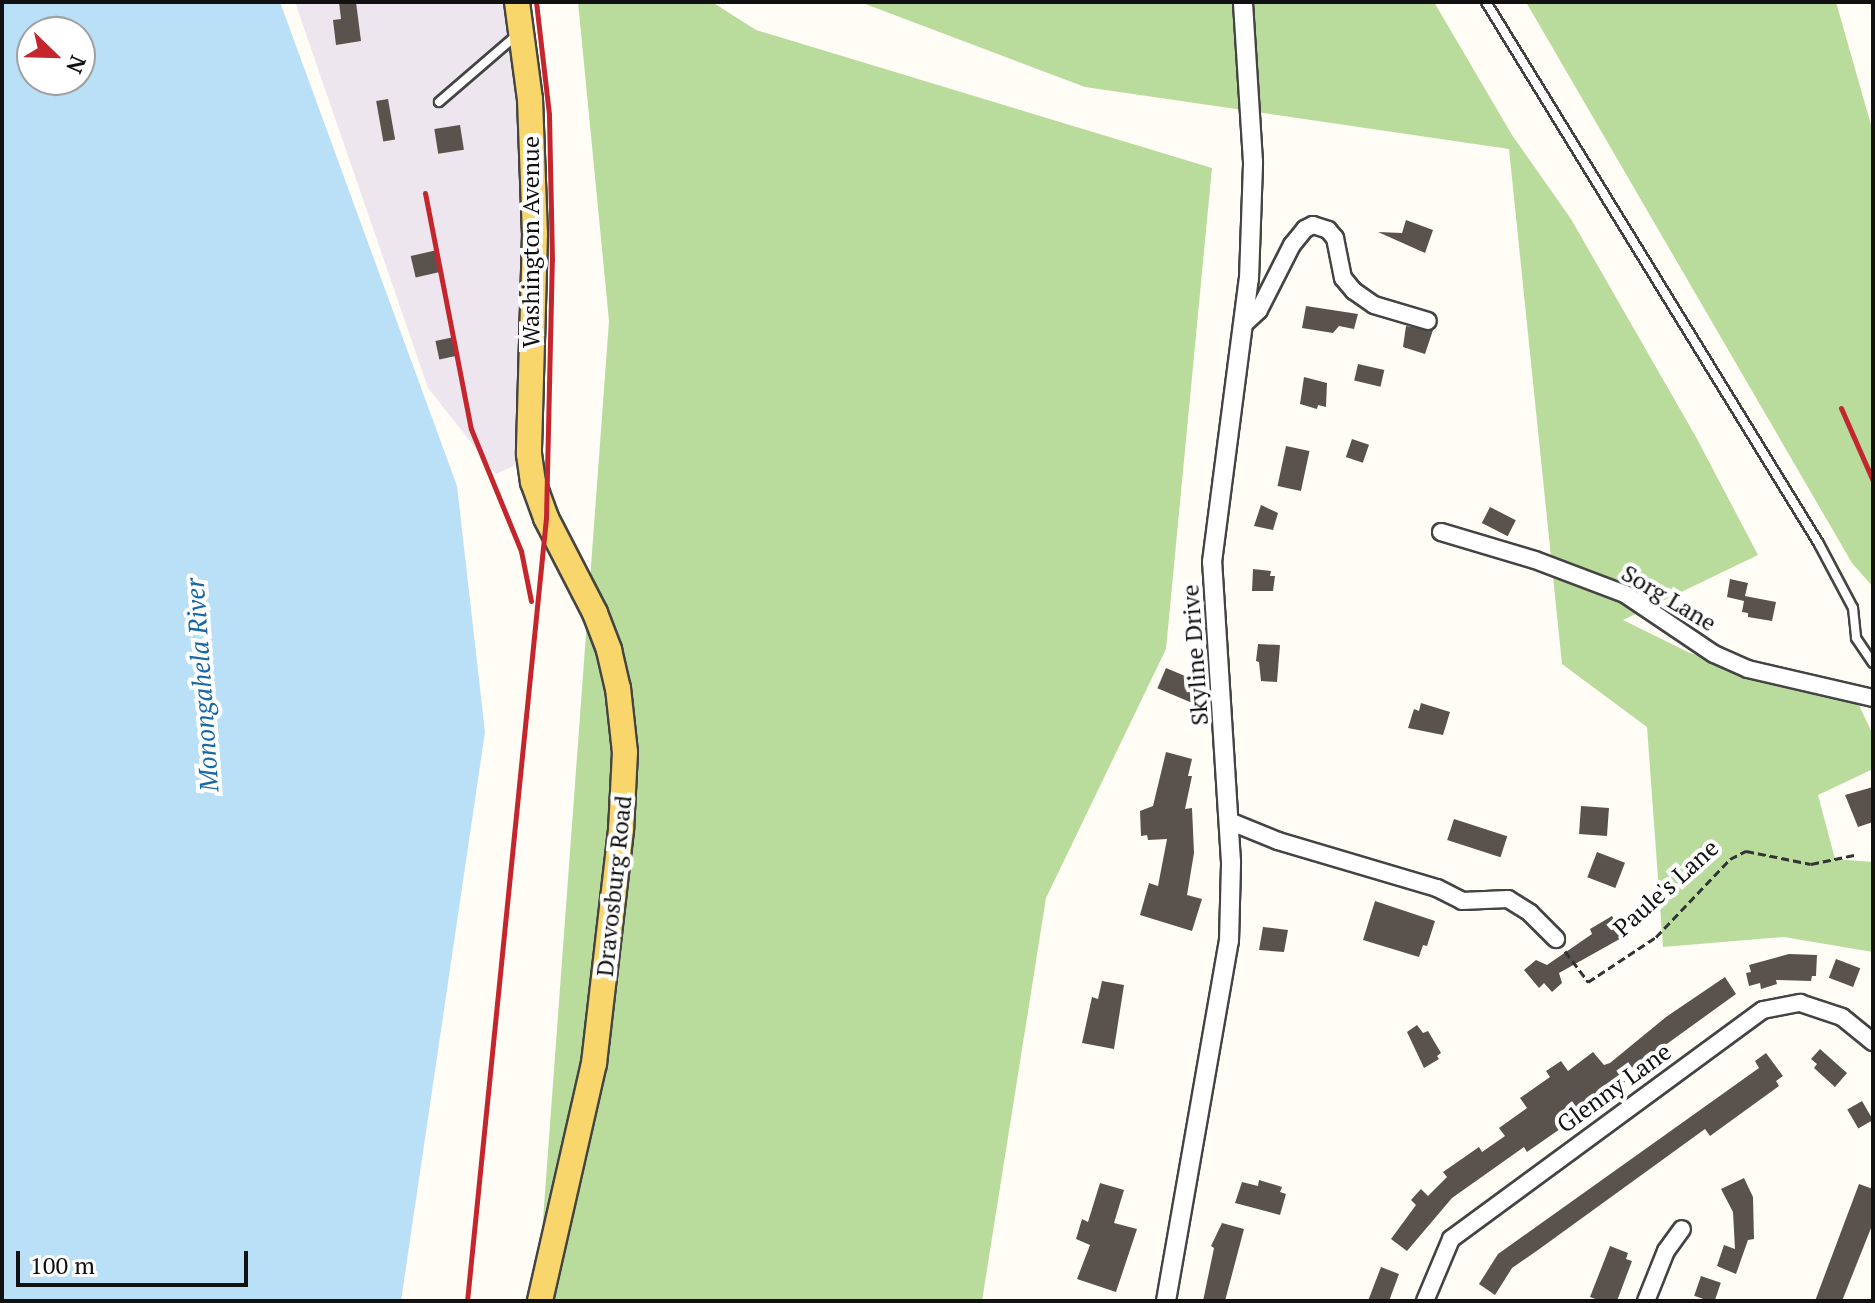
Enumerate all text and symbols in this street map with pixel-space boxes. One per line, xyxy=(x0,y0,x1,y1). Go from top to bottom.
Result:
north arrow xyxy=(16,16,96,96)
text: N xyxy=(60,51,93,78)
street label: Washington Avenue xyxy=(517,136,545,348)
street label: Sorg Lane xyxy=(1616,559,1722,637)
water label: Monongahela River xyxy=(179,577,225,793)
street label: Skyline Drive xyxy=(1176,584,1214,726)
street label: Dravosburg Road xyxy=(590,794,638,978)
street label: Paule's Lane xyxy=(1608,833,1724,943)
street label: Glenny Lane xyxy=(1551,1037,1677,1139)
scale bar xyxy=(20,1235,252,1285)
text: 100 m xyxy=(30,1249,95,1281)

